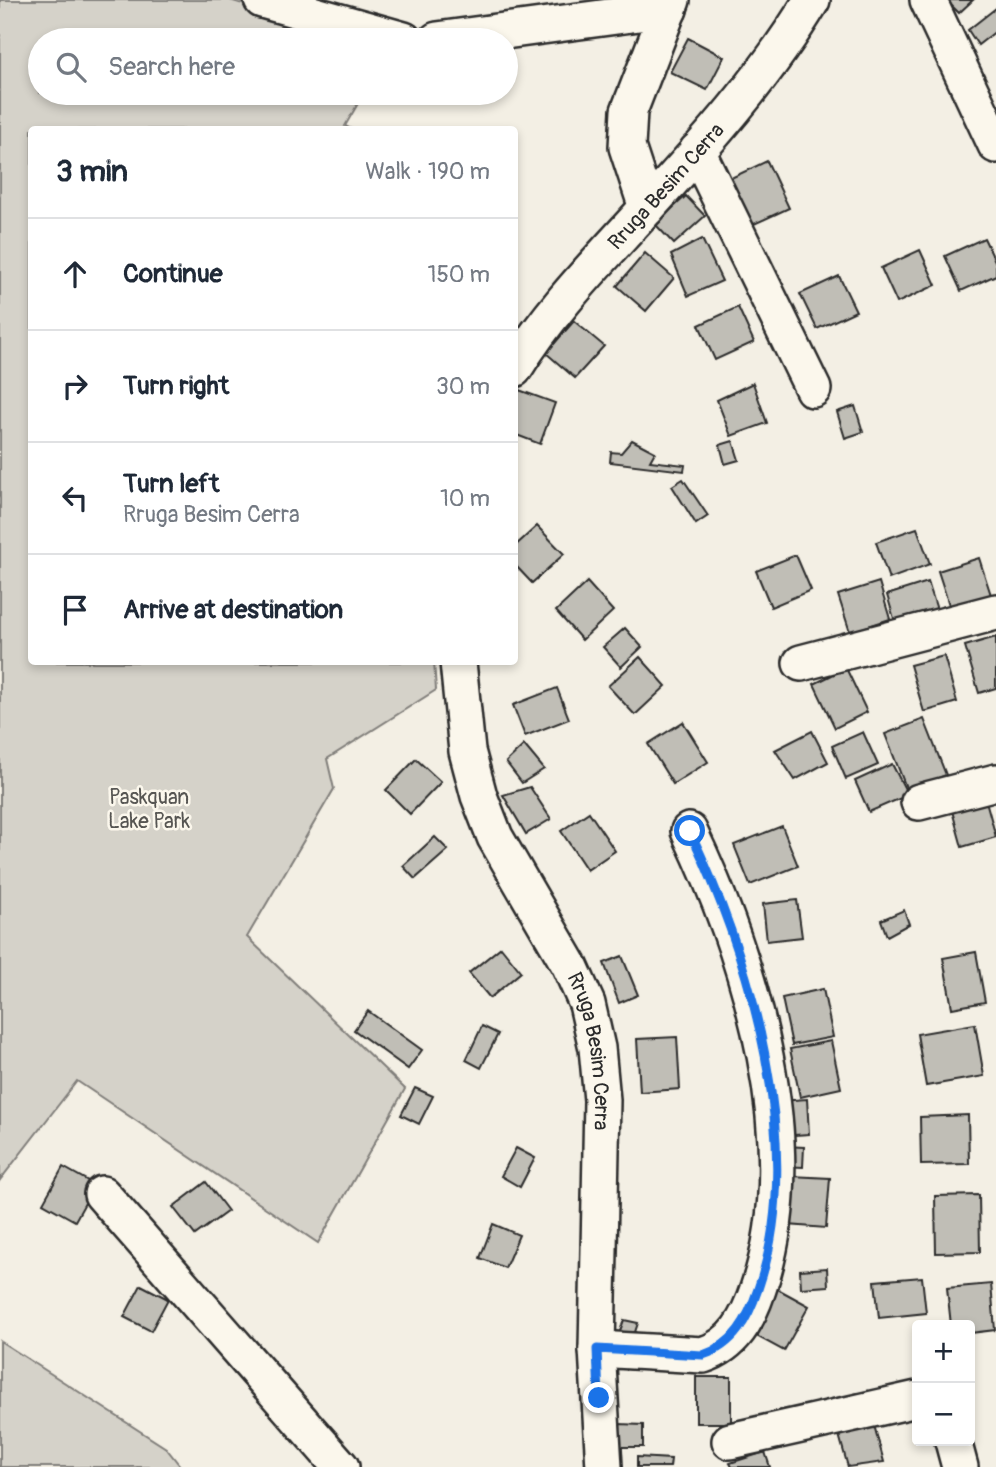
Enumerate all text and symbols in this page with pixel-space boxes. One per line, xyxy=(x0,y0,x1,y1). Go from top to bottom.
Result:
search box xyxy=(28,28,518,105)
icon: search xyxy=(52,48,90,86)
text: Search here xyxy=(108,51,235,83)
street label: Rruga Besim Cerra xyxy=(602,117,730,255)
text: 3 min xyxy=(56,153,128,190)
text: Walk · 190 m xyxy=(365,157,490,186)
icon: ahead xyxy=(56,255,94,293)
text: Continue xyxy=(123,258,223,290)
text: 150 m xyxy=(427,260,490,289)
icon: right xyxy=(56,367,94,405)
text: Turn right xyxy=(123,370,229,402)
text: 30 m xyxy=(436,372,490,401)
text: Turn left xyxy=(123,468,219,500)
icon: left xyxy=(56,479,94,517)
text: 10 m xyxy=(440,484,490,513)
text: Rruga Besim Cerra xyxy=(123,500,300,529)
icon: arrive xyxy=(56,591,94,629)
text: Arrive at destination xyxy=(123,594,343,626)
park label: Paskquan Lake Park xyxy=(108,784,190,835)
route start xyxy=(674,815,705,846)
street label: Rruga Besim Cerra xyxy=(561,968,616,1131)
map controls xyxy=(912,1320,975,1446)
button: + xyxy=(912,1320,975,1383)
route end xyxy=(583,1382,614,1413)
button: − xyxy=(912,1383,975,1446)

